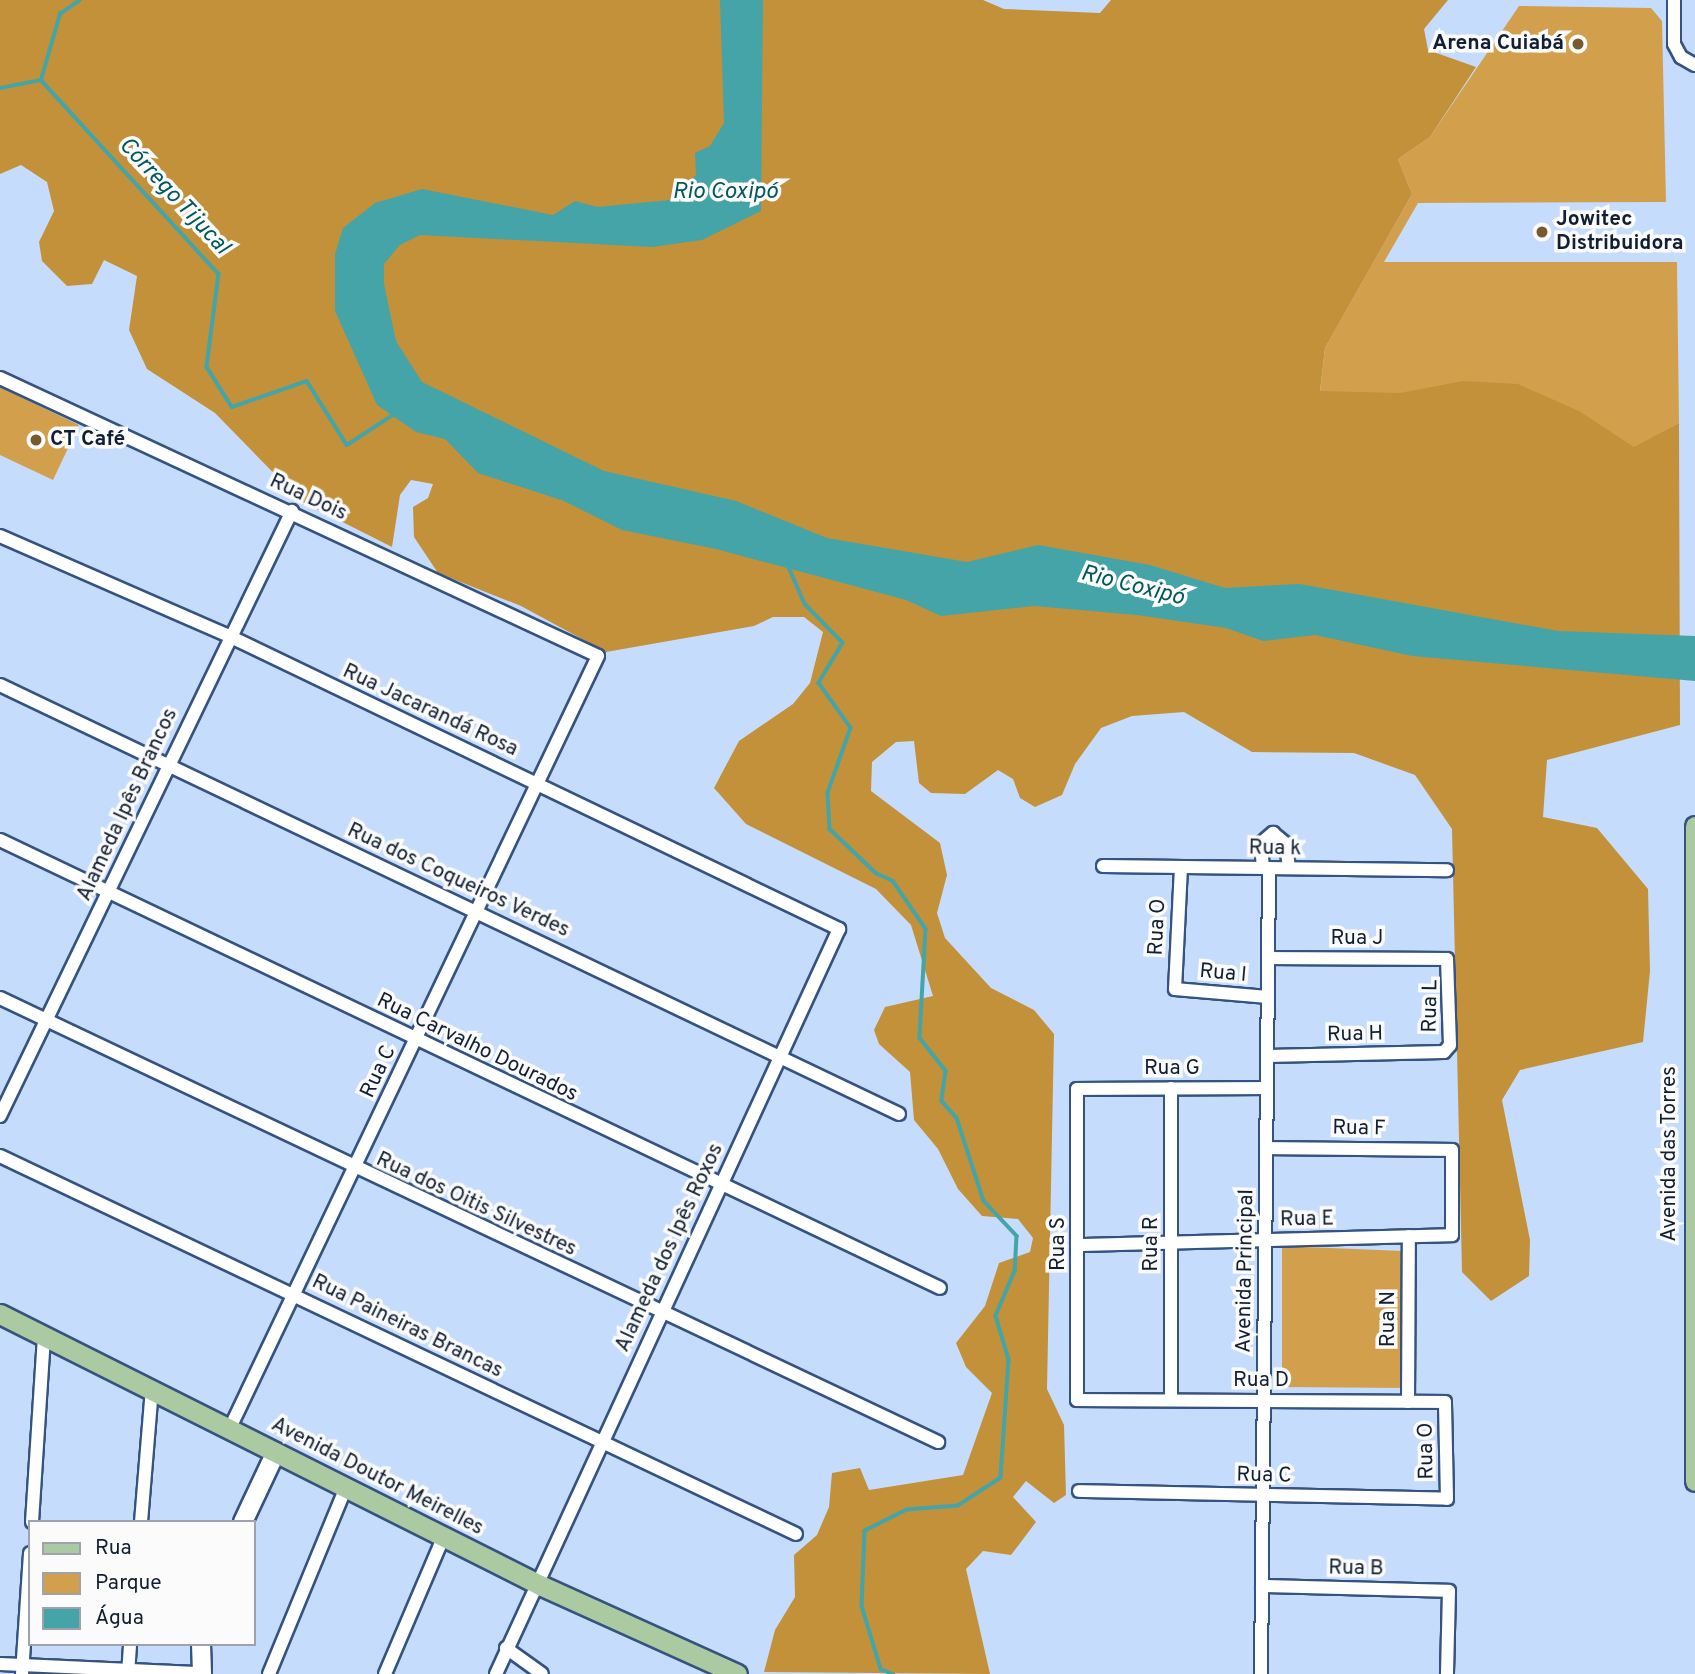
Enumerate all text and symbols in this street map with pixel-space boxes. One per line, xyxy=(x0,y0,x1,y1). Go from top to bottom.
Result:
place label: Arena Cuiabá xyxy=(1432,31,1564,57)
marker: Arena Cuiabá xyxy=(1570,36,1586,52)
water label: Córrego Tijucal xyxy=(111,132,235,262)
water label: Rio Coxipó xyxy=(672,179,778,207)
place label: Jowitec Distribuidora xyxy=(1556,207,1683,257)
marker: Jowitec Distribuidora xyxy=(1534,224,1550,240)
place label: CT Café xyxy=(50,427,125,453)
marker: CT Café xyxy=(28,432,44,448)
street label: Rua Dois xyxy=(265,469,351,527)
water label: Rio Coxipó xyxy=(1077,561,1187,613)
street label: Rua Jacarandá Rosa xyxy=(338,659,522,763)
street label: Alameda Ipês Brancos xyxy=(72,705,184,905)
street label: Rua dos Coqueiros Verdes xyxy=(342,818,574,944)
street label: Rua k xyxy=(1248,836,1302,862)
street label: Rua O xyxy=(1144,898,1172,956)
street label: Rua J xyxy=(1330,926,1384,952)
street label: Rua I xyxy=(1198,959,1248,989)
street label: Rua L xyxy=(1418,979,1444,1033)
street label: Rua Carvalho Dourados xyxy=(372,988,582,1108)
street label: Rua H xyxy=(1327,1022,1383,1048)
street label: Rua C xyxy=(356,1042,402,1102)
street label: Rua G xyxy=(1144,1056,1200,1082)
street label: Avenida das Torres xyxy=(1657,1066,1683,1242)
street label: Rua F xyxy=(1332,1116,1386,1142)
street label: Alameda dos Ipês Roxos xyxy=(611,1140,729,1356)
street label: Rua dos Oitis Silvestres xyxy=(372,1147,580,1263)
street label: Avenida Principal xyxy=(1232,1189,1260,1353)
street label: Rua E xyxy=(1280,1207,1334,1233)
street label: Rua R xyxy=(1139,1216,1165,1272)
street label: Rua S xyxy=(1046,1217,1072,1271)
street label: Rua Paineiras Brancas xyxy=(307,1270,507,1384)
street label: Rua N xyxy=(1376,1291,1402,1347)
street label: Rua D xyxy=(1233,1368,1289,1394)
street label: Avenida Doutor Meirelles xyxy=(267,1412,487,1542)
street label: Rua O xyxy=(1414,1422,1440,1480)
street label: Rua C xyxy=(1236,1463,1292,1489)
legend xyxy=(28,1520,256,1646)
text: Rua xyxy=(95,1535,132,1562)
street label: Rua B xyxy=(1328,1556,1384,1582)
text: Parque xyxy=(95,1570,162,1597)
text: Água xyxy=(95,1605,144,1632)

